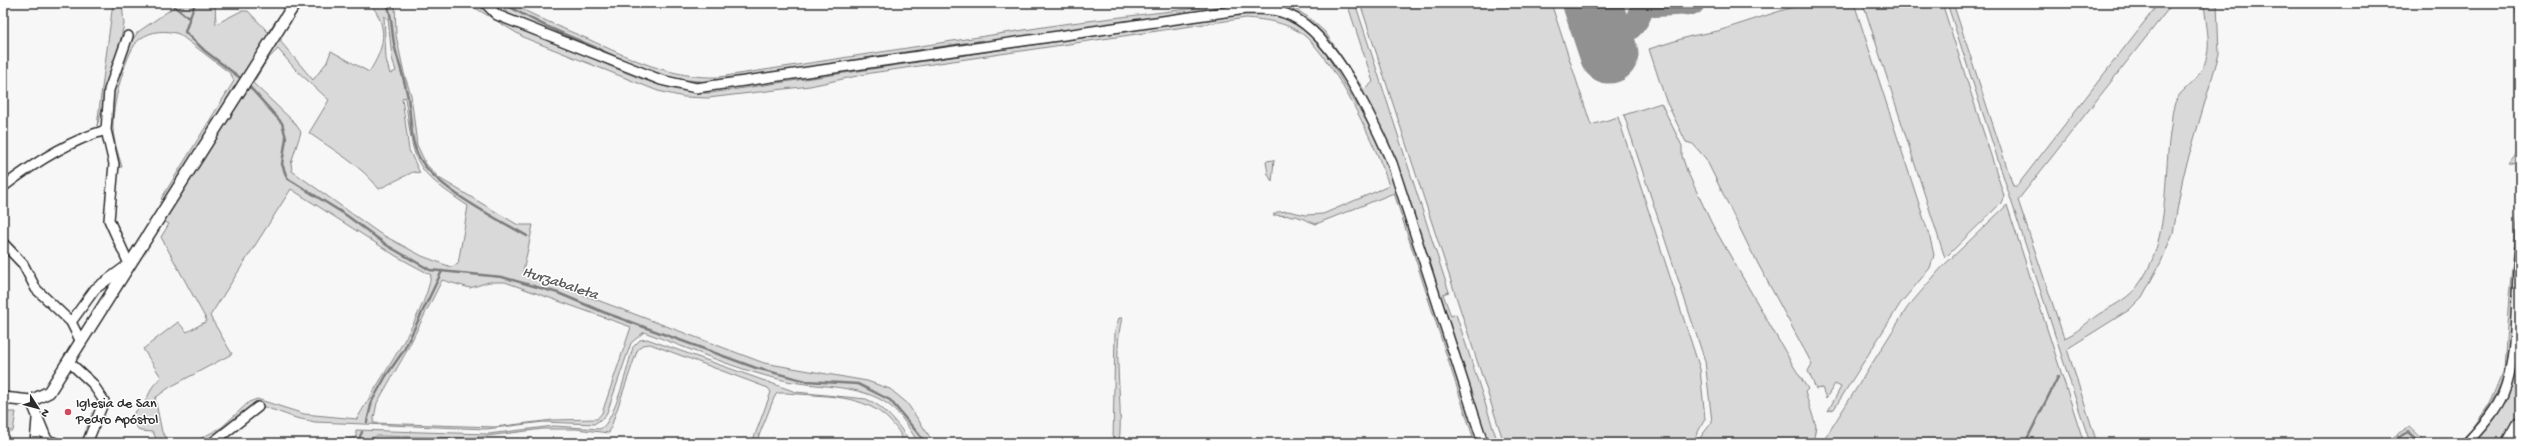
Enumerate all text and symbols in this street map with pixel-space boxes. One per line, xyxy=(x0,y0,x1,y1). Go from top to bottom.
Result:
water label: Iturzabaleta xyxy=(520,263,602,305)
north arrow xyxy=(18,388,58,428)
place label: Iglesia de San Pedro Apóstol xyxy=(75,396,158,429)
text: N xyxy=(38,406,51,419)
marker: Iglesia de San Pedro Apóstol xyxy=(63,407,73,417)

